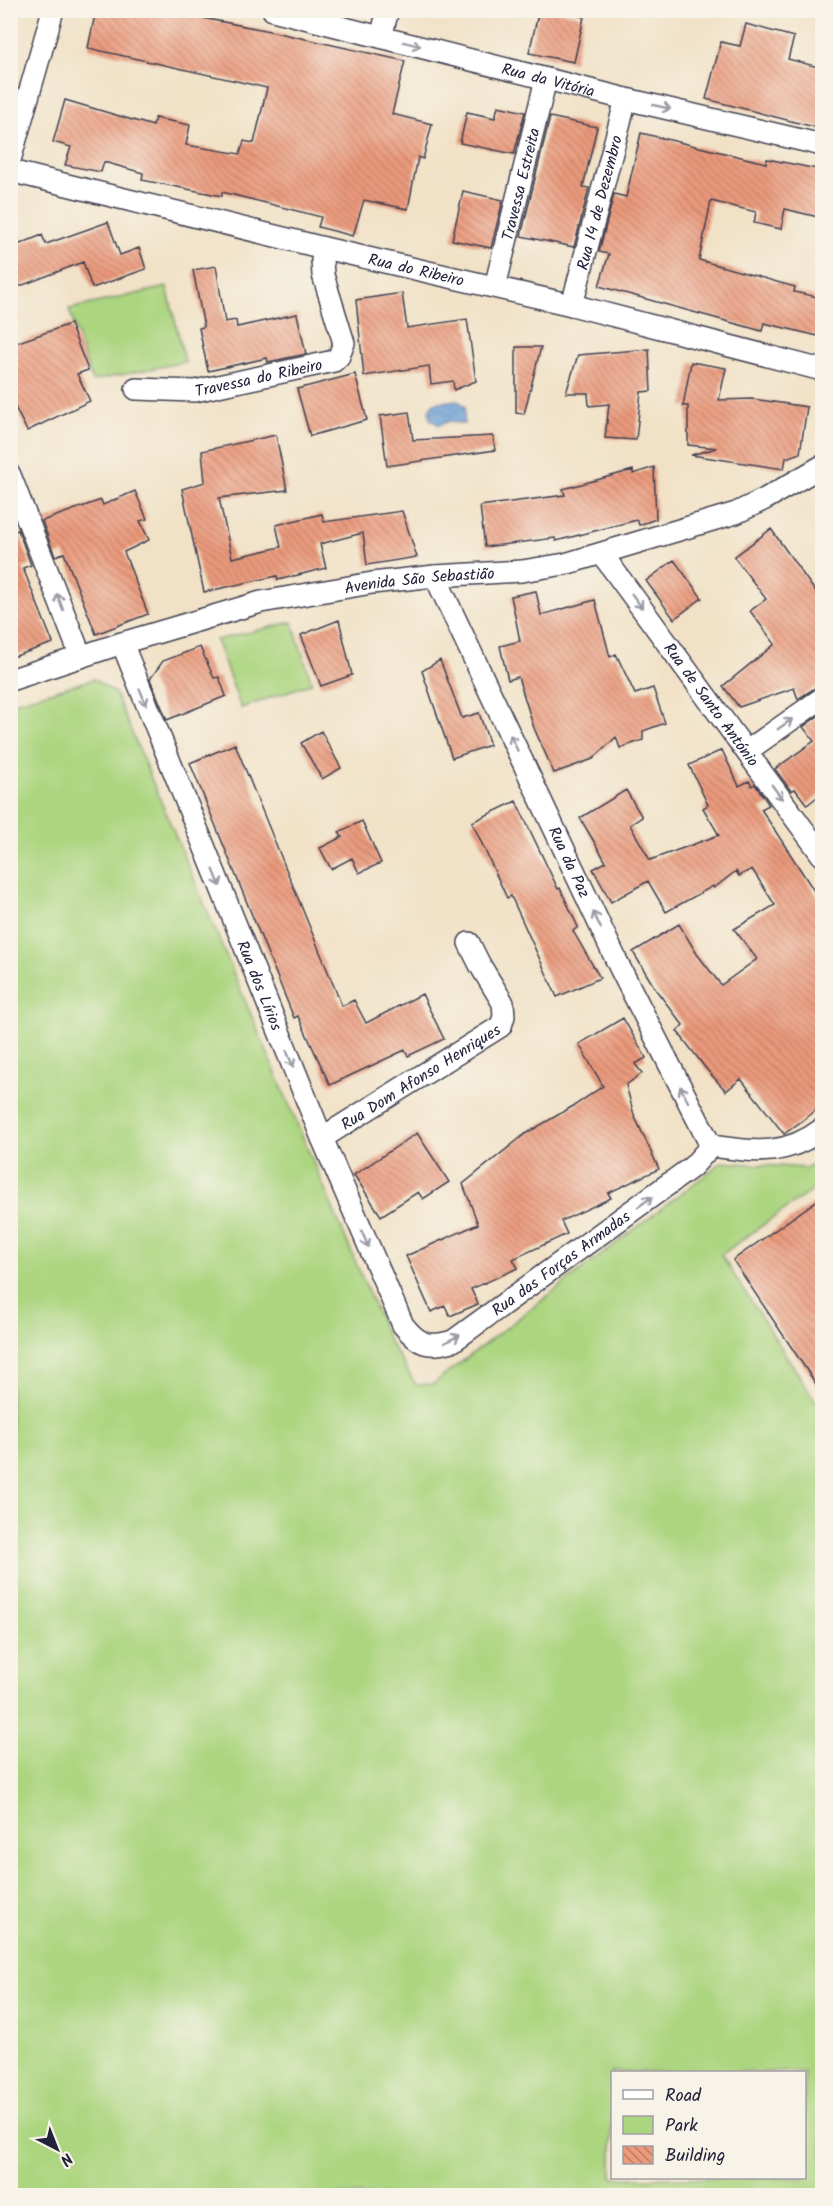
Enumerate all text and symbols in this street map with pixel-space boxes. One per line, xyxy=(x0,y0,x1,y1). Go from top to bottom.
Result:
one-way arrow xyxy=(402,39,421,51)
street label: Rua da Vitória xyxy=(499,57,597,105)
one-way arrow xyxy=(652,102,671,114)
street label: Travessa Estreita xyxy=(496,125,548,243)
street label: Rua 14 de Dezembro xyxy=(571,133,630,273)
street label: Rua do Ribeiro xyxy=(365,248,466,294)
street label: Travessa do Ribeiro xyxy=(193,353,325,405)
street label: Avenida São Sebastião xyxy=(343,562,495,602)
one-way arrow xyxy=(53,593,64,612)
one-way arrow xyxy=(630,593,643,609)
street label: Rua de Santo António xyxy=(657,638,764,772)
one-way arrow xyxy=(138,688,149,706)
one-way arrow xyxy=(776,718,793,730)
one-way arrow xyxy=(507,735,519,753)
one-way arrow xyxy=(771,783,783,799)
street label: Rua da Paz xyxy=(541,823,596,902)
one-way arrow xyxy=(212,868,223,887)
one-way arrow xyxy=(590,911,602,929)
street label: Rua dos Lírios xyxy=(229,937,288,1035)
street label: Rua Dom Afonso Henriques xyxy=(336,1018,506,1137)
one-way arrow xyxy=(285,1049,296,1067)
one-way arrow xyxy=(678,1086,690,1103)
one-way arrow xyxy=(636,1196,652,1208)
street label: Rua das Forças Armadas xyxy=(487,1205,636,1323)
one-way arrow xyxy=(360,1229,372,1247)
one-way arrow xyxy=(443,1333,460,1345)
legend xyxy=(611,2071,806,2179)
text: Road xyxy=(665,2082,702,2111)
text: Park xyxy=(665,2112,698,2141)
north arrow xyxy=(27,2119,87,2179)
text: Building xyxy=(665,2142,725,2171)
text: N xyxy=(54,2146,78,2172)

